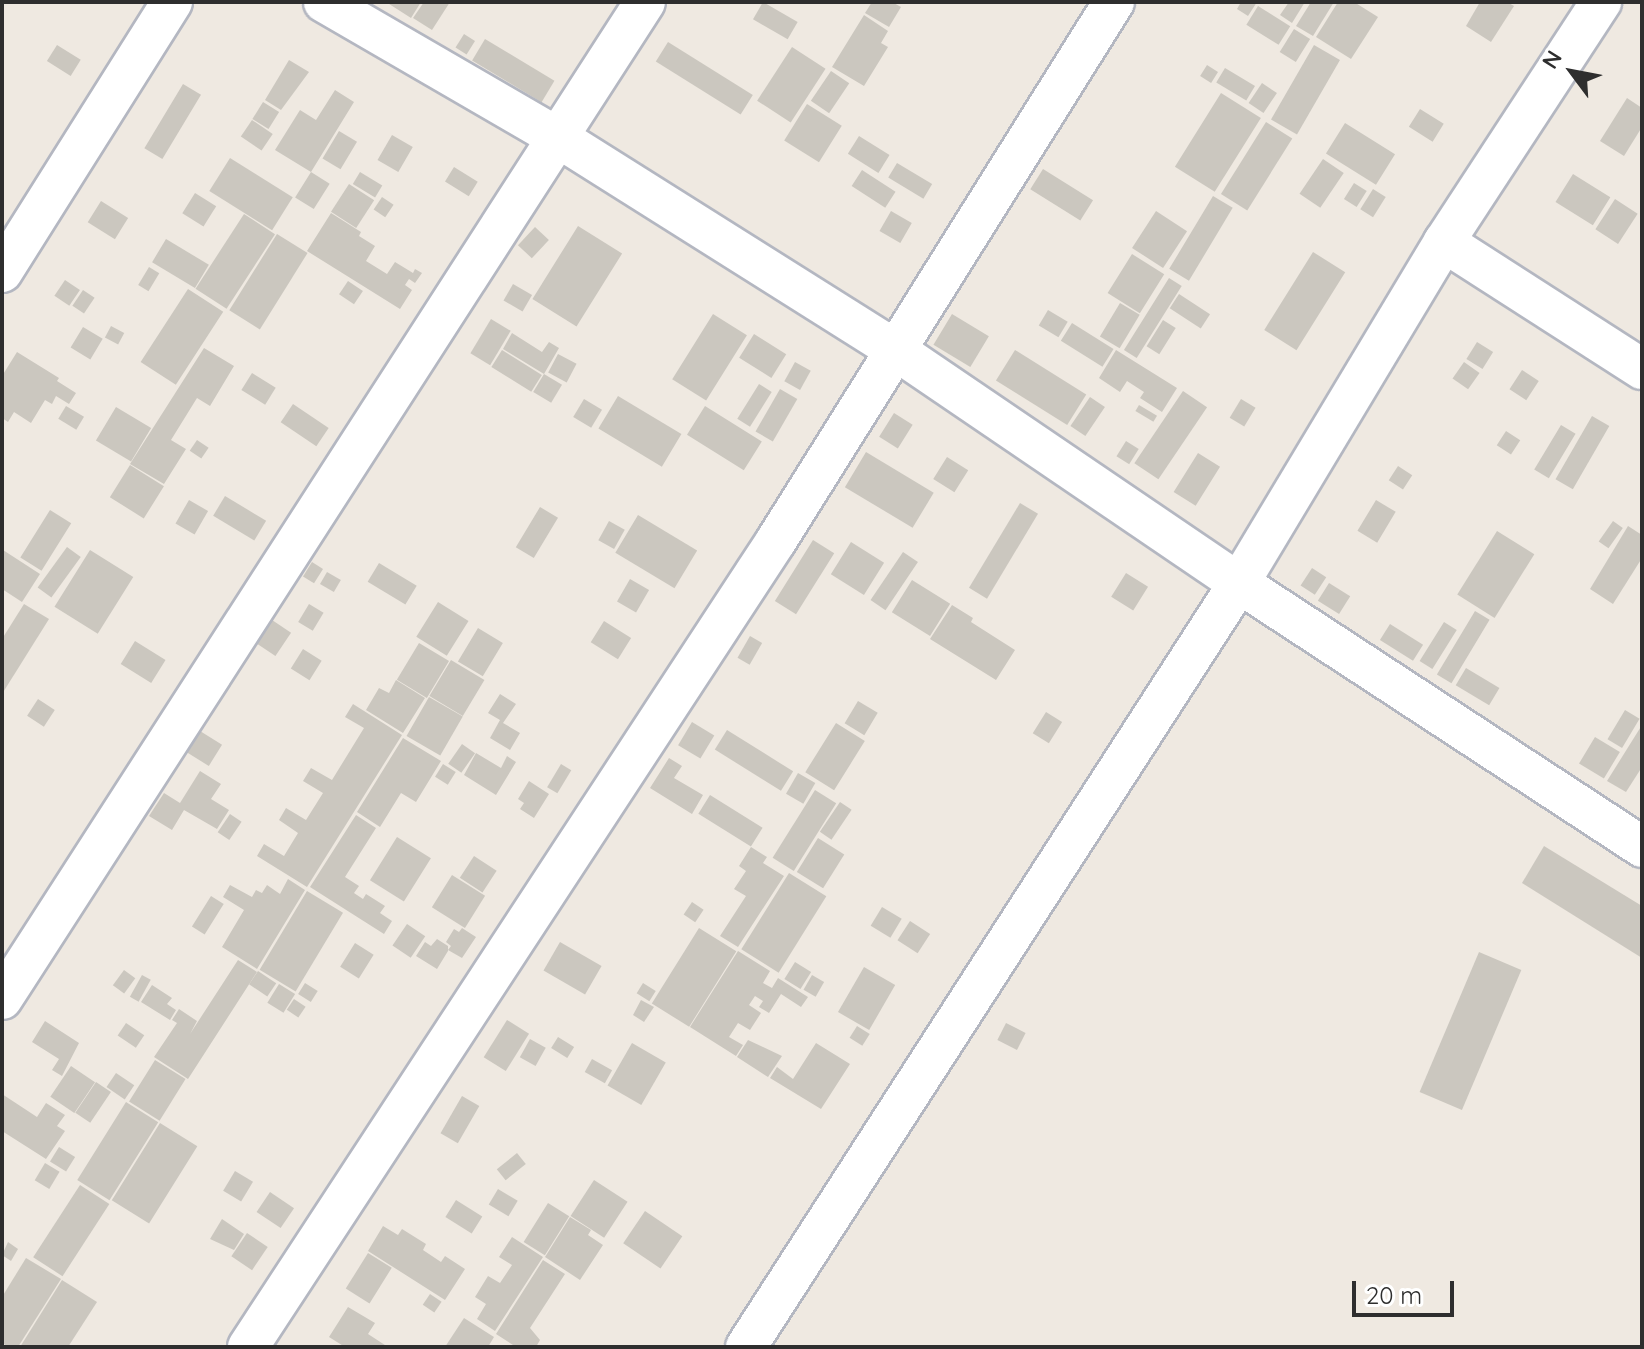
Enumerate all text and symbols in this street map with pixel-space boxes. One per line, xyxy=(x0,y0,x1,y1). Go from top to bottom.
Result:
north arrow xyxy=(1532,32,1612,112)
text: N xyxy=(1535,45,1568,74)
scale bar xyxy=(1356,1265,1458,1315)
text: 20 m xyxy=(1366,1280,1422,1310)

